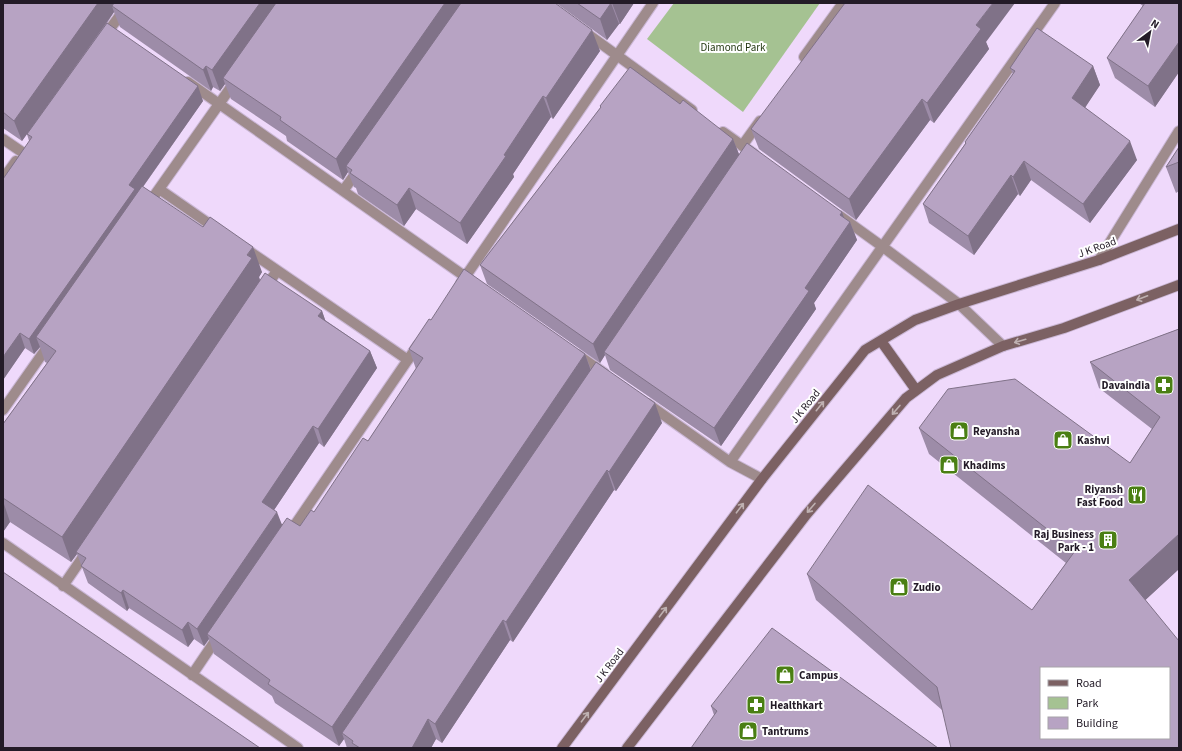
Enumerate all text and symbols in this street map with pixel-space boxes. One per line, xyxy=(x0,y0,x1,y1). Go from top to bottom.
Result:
north arrow xyxy=(1130,12,1170,52)
text: N xyxy=(1148,16,1162,32)
park label: Diamond Park xyxy=(701,40,766,55)
street label: J K Road xyxy=(1076,234,1118,261)
one-way arrow xyxy=(1137,295,1149,303)
one-way arrow xyxy=(1013,338,1026,345)
pharmacy icon: Davaindia xyxy=(1153,374,1175,396)
place label: Davaindia xyxy=(1101,378,1150,393)
street label: J K Road xyxy=(787,386,824,426)
one-way arrow xyxy=(816,400,825,411)
one-way arrow xyxy=(891,405,901,415)
shop icon: Reyansha xyxy=(948,420,970,442)
place label: Reyansha xyxy=(973,424,1020,439)
shop icon: Kashvi xyxy=(1052,429,1074,451)
place label: Kashvi xyxy=(1077,433,1110,448)
shop icon: Khadims xyxy=(938,454,960,476)
place label: Khadims xyxy=(963,458,1006,473)
place label: Riyansh Fast Food xyxy=(1077,482,1123,510)
restaurant icon: Riyansh Fast Food xyxy=(1126,484,1148,506)
one-way arrow xyxy=(736,503,744,514)
one-way arrow xyxy=(807,503,816,513)
place label: Raj Business Park - 1 xyxy=(1034,527,1094,555)
building icon: Raj Business Park - 1 xyxy=(1097,529,1119,551)
shop icon: Zudio xyxy=(888,576,910,598)
place label: Zudio xyxy=(913,580,941,595)
one-way arrow xyxy=(658,607,667,618)
street label: J K Road xyxy=(591,645,627,686)
shop icon: Campus xyxy=(774,664,796,686)
legend xyxy=(1040,667,1170,739)
place label: Campus xyxy=(799,668,838,683)
text: Road xyxy=(1076,675,1102,692)
pharmacy icon: Healthkart xyxy=(745,694,767,716)
text: Park xyxy=(1076,695,1098,712)
place label: Healthkart xyxy=(770,698,824,713)
one-way arrow xyxy=(581,711,589,722)
text: Building xyxy=(1076,715,1118,732)
shop icon: Tantrums xyxy=(737,720,759,742)
place label: Tantrums xyxy=(762,724,809,739)

